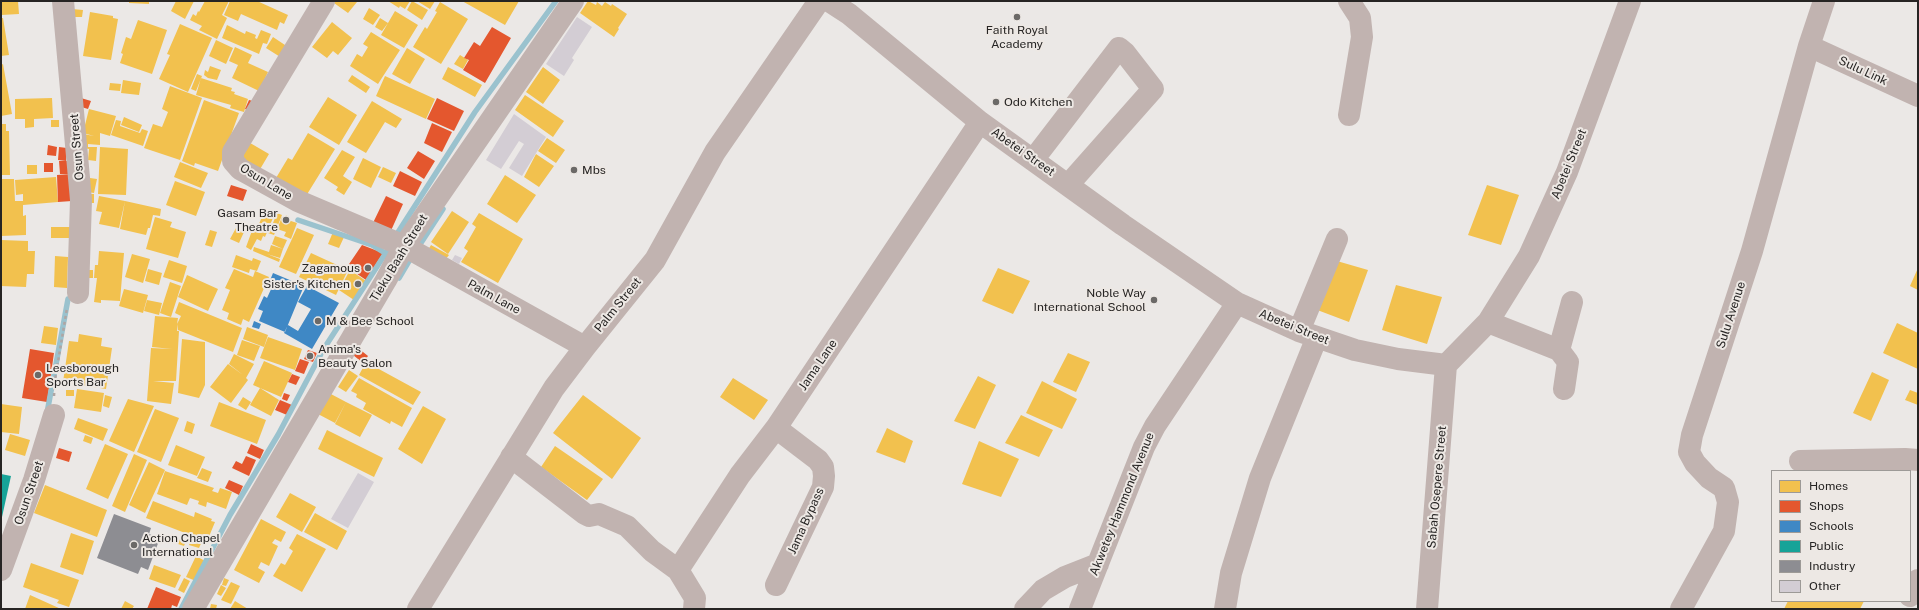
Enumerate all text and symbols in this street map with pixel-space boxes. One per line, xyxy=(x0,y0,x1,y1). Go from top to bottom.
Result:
marker: Faith Royal Academy xyxy=(1012,12,1022,22)
place label: Faith Royal Academy xyxy=(986,23,1048,51)
street label: Sulu Link xyxy=(1836,53,1890,89)
place label: Odo Kitchen xyxy=(1004,95,1072,109)
marker: Odo Kitchen xyxy=(991,97,1001,107)
street label: Osun Street xyxy=(67,113,87,181)
street label: Abetei Street xyxy=(988,125,1058,179)
street label: Abetei Street xyxy=(1548,127,1590,201)
street label: Osun Lane xyxy=(237,161,295,203)
place label: Mbs xyxy=(582,163,606,177)
marker: Mbs xyxy=(569,165,579,175)
place label: Gasam Bar Theatre xyxy=(217,206,278,234)
street label: Tieku Baah Street xyxy=(367,212,431,304)
marker: Gasam Bar Theatre xyxy=(281,215,291,225)
place label: Zagamous xyxy=(302,261,360,275)
marker: Zagamous xyxy=(363,263,373,273)
street label: Palm Street xyxy=(592,275,644,335)
place label: Sister's Kitchen xyxy=(263,277,350,291)
street label: Palm Lane xyxy=(465,277,523,317)
marker: Sister's Kitchen xyxy=(353,279,363,289)
street label: Sulu Avenue xyxy=(1713,280,1749,350)
place label: Noble Way International School xyxy=(1034,286,1146,314)
marker: Noble Way International School xyxy=(1149,295,1159,305)
street label: Abetei Street xyxy=(1257,306,1331,348)
place label: M & Bee School xyxy=(326,314,414,328)
marker: M & Bee School xyxy=(313,316,323,326)
street label: Jama Lane xyxy=(796,337,840,393)
place label: Anima's Beauty Salon xyxy=(318,342,392,370)
marker: Anima's Beauty Salon xyxy=(305,351,315,361)
place label: Leesborough Sports Bar xyxy=(46,361,119,389)
marker: Leesborough Sports Bar xyxy=(33,370,43,380)
street label: Sabah Osepere Street xyxy=(1424,425,1450,549)
street label: Akwetey Hammond Avenue xyxy=(1087,430,1157,578)
street label: Osun Street xyxy=(11,459,47,527)
legend xyxy=(1771,470,1911,602)
text: Homes xyxy=(1809,479,1848,493)
street label: Jama Bypass xyxy=(785,485,827,557)
text: Shops xyxy=(1809,499,1844,513)
text: Schools xyxy=(1809,519,1854,533)
place label: Action Chapel International xyxy=(142,531,220,559)
text: Public xyxy=(1809,539,1844,553)
marker: Action Chapel International xyxy=(129,540,139,550)
text: Industry xyxy=(1809,559,1855,573)
text: Other xyxy=(1809,579,1841,593)

